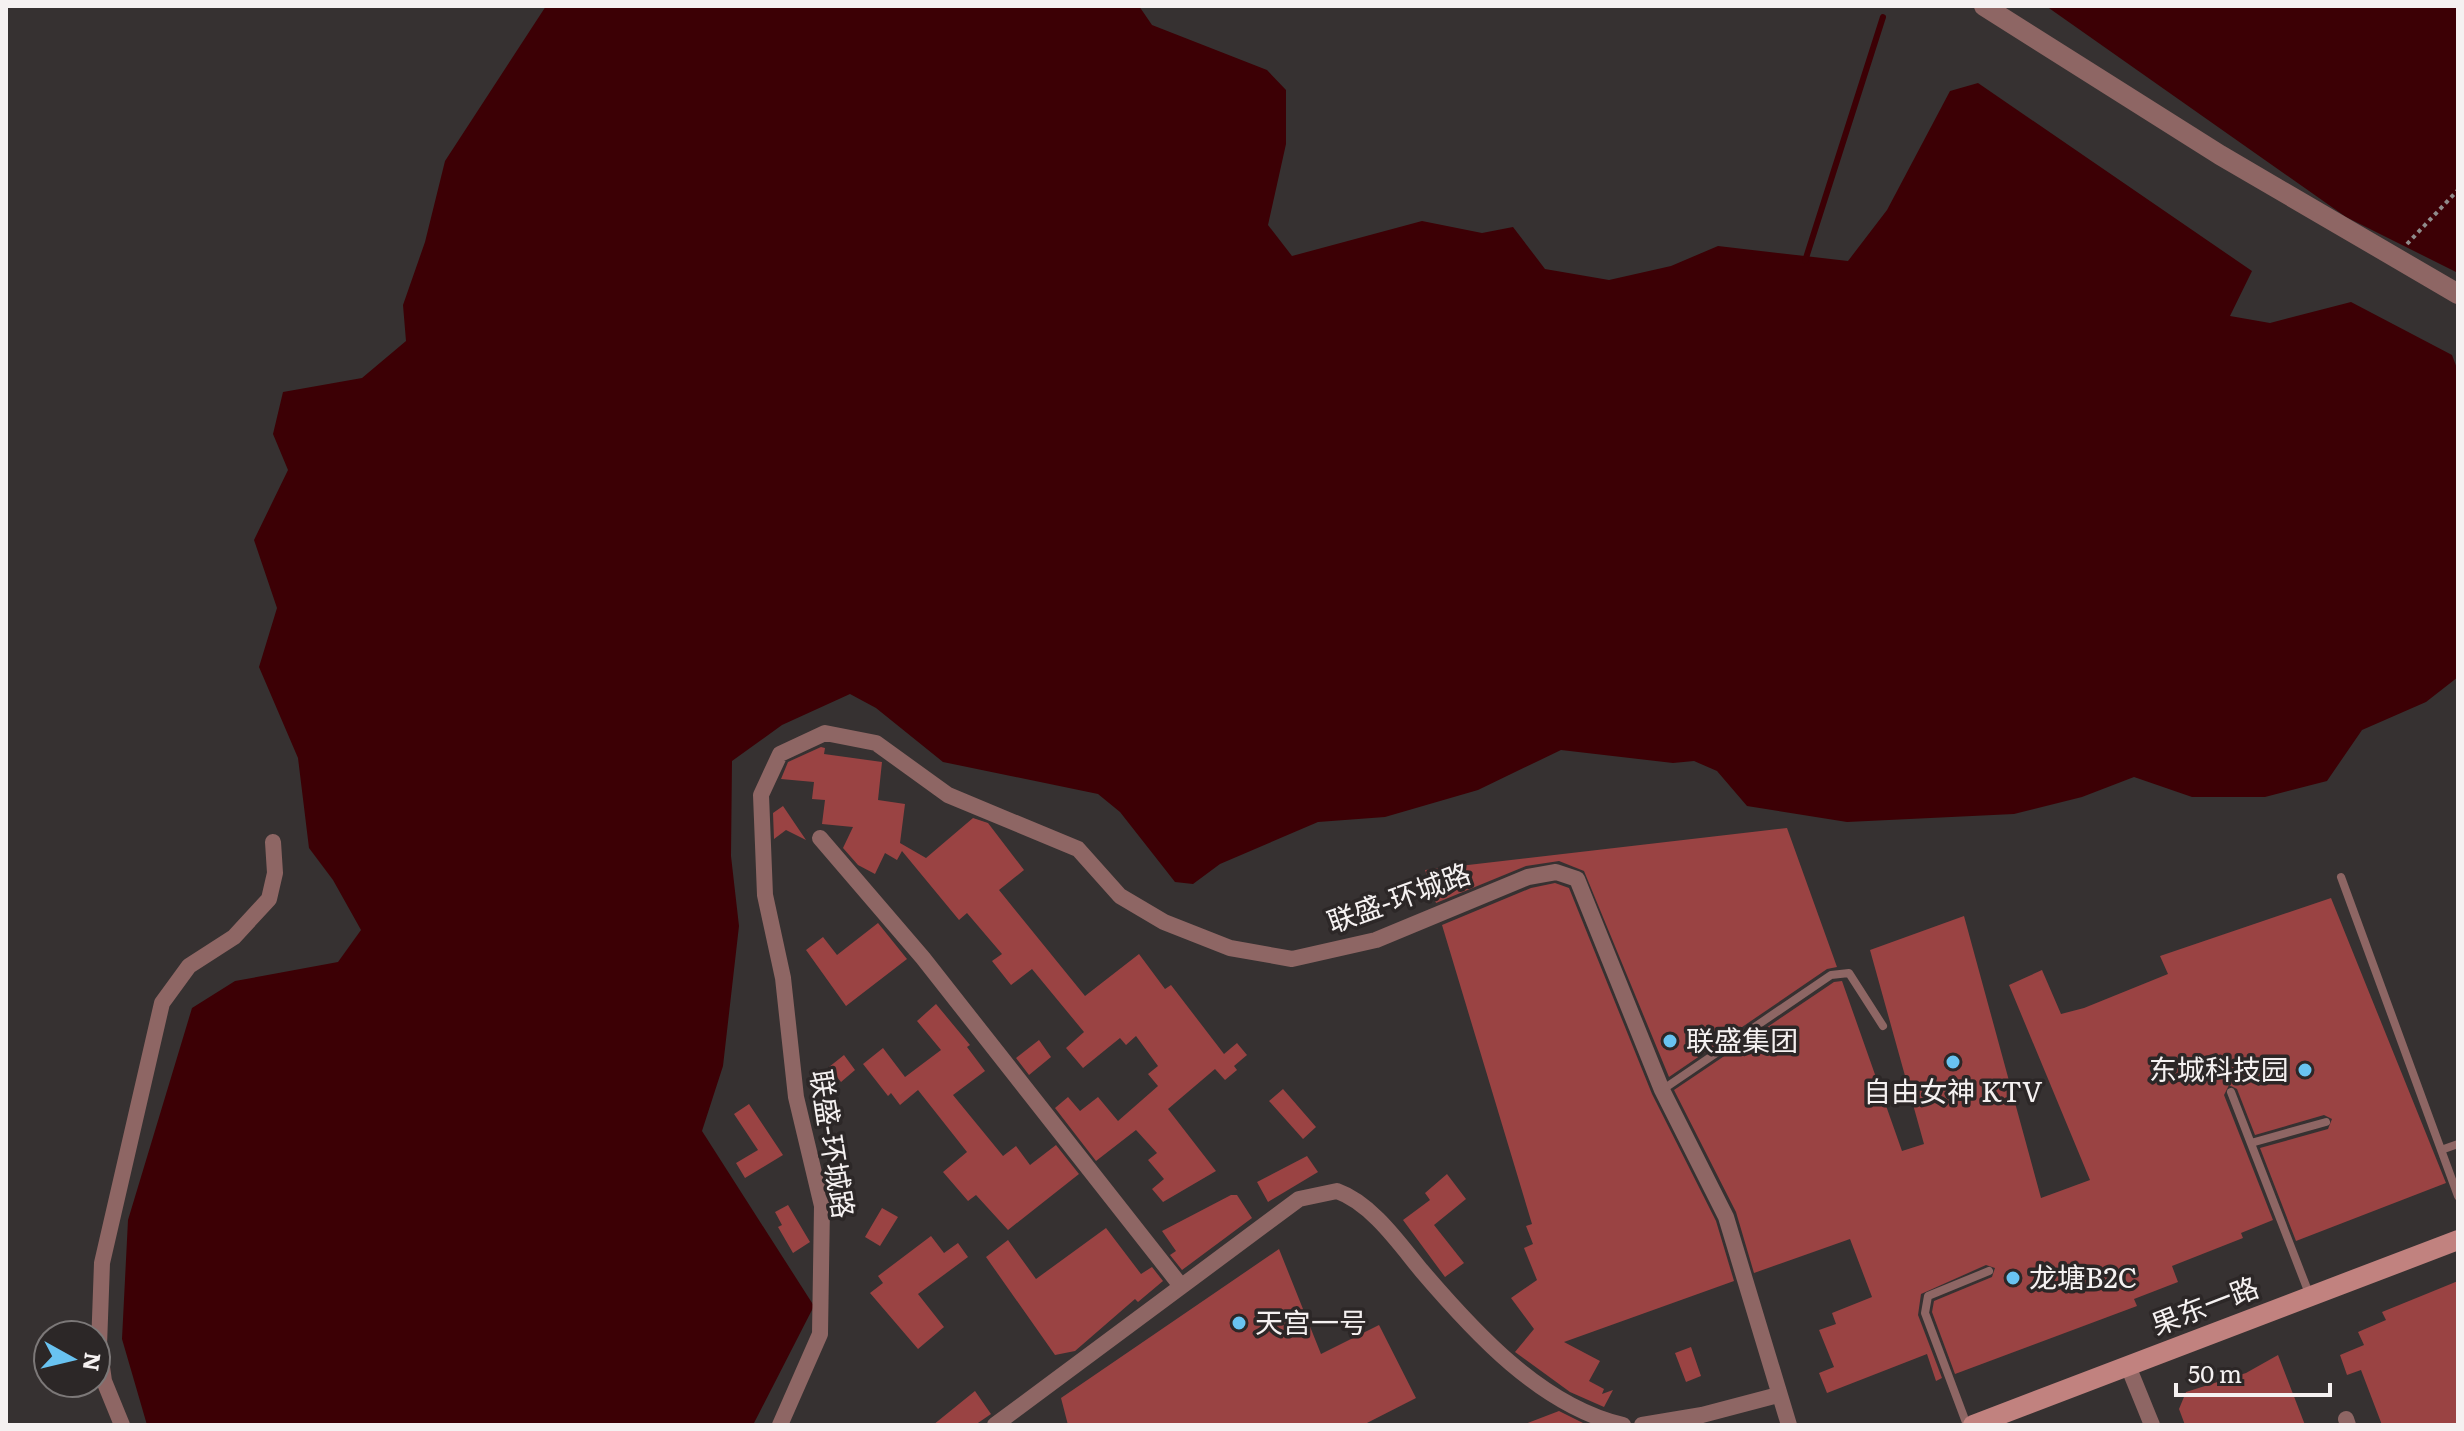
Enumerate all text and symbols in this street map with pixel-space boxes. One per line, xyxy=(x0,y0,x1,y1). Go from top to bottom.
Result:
street label: 联盛-环城路 xyxy=(1321,851,1476,941)
place label: 联盛集团 xyxy=(1686,1018,1798,1060)
marker: 联盛集团 xyxy=(1661,1032,1679,1050)
place label: 东城科技园 xyxy=(2149,1047,2289,1089)
marker: 自由女神 KTV xyxy=(1944,1053,1962,1071)
marker: 东城科技园 xyxy=(2296,1061,2314,1079)
street label: 联盛-环城路 xyxy=(802,1066,866,1221)
place label: 自由女神 KTV xyxy=(1863,1069,2043,1111)
place label: 龙塘B2C xyxy=(2029,1255,2137,1297)
street label: 果东一路 xyxy=(2144,1264,2264,1344)
marker: 龙塘B2C xyxy=(2004,1269,2022,1287)
place label: 天宫一号 xyxy=(1255,1300,1367,1342)
marker: 天宫一号 xyxy=(1230,1314,1248,1332)
north arrow xyxy=(32,1319,112,1399)
scale bar xyxy=(2176,1347,2330,1397)
text: N xyxy=(76,1351,111,1373)
text: 50 m xyxy=(2188,1355,2242,1390)

